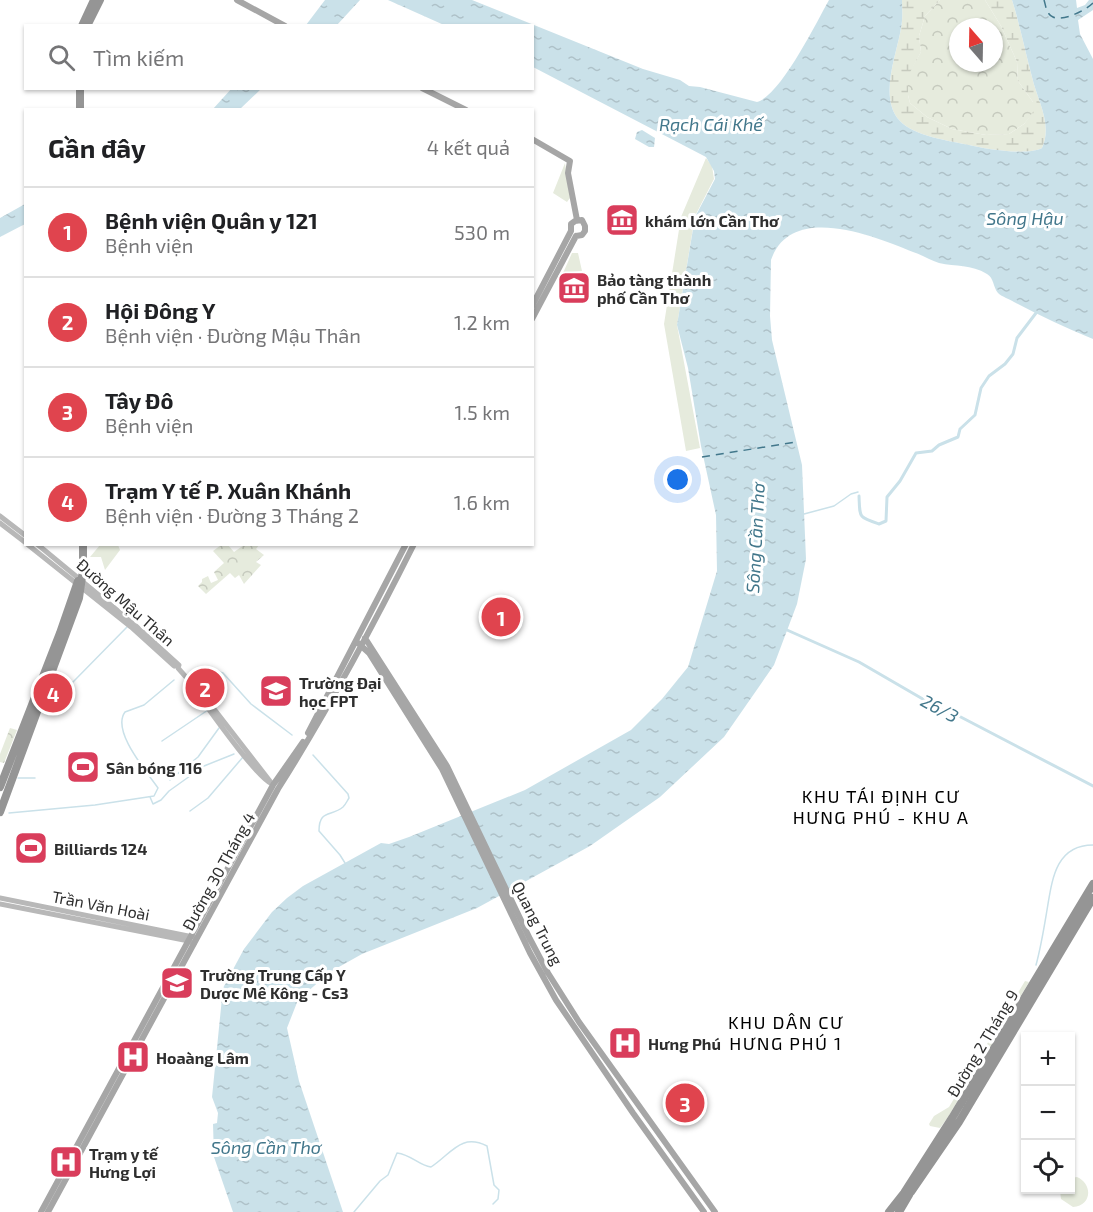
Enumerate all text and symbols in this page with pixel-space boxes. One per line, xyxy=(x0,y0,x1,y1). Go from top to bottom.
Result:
north arrow xyxy=(949,18,1003,72)
search box xyxy=(24,24,534,90)
icon: search xyxy=(45,41,78,74)
text: Tìm kiếm xyxy=(93,44,184,70)
water label: Rạch Cái Khế xyxy=(659,113,764,135)
text: Gần đây xyxy=(48,132,146,163)
text: 4 kết quả xyxy=(427,135,510,159)
museum icon: khám lớn Cần Thơ xyxy=(604,202,640,238)
text: Bệnh viện Quân y 121 xyxy=(105,207,318,233)
water label: Sông Hậu xyxy=(986,207,1064,229)
place label: khám lớn Cần Thơ xyxy=(645,211,780,230)
text: 1 xyxy=(63,220,72,244)
text: 530 m xyxy=(454,220,510,244)
text: Bệnh viện xyxy=(105,233,193,257)
museum icon: Bảo tàng thành phố Cần Thơ xyxy=(556,270,592,306)
place label: Bảo tàng thành phố Cần Thơ xyxy=(597,270,711,307)
text: Hội Đông Y xyxy=(105,297,216,323)
text: 2 xyxy=(62,310,73,334)
text: 1.2 km xyxy=(454,310,510,334)
text: Bệnh viện · Đường Mậu Thân xyxy=(105,323,361,347)
text: Tây Đô xyxy=(105,387,173,413)
text: 3 xyxy=(62,400,73,424)
text: 1.5 km xyxy=(455,400,510,424)
text: Bệnh viện xyxy=(105,413,193,437)
your location xyxy=(663,465,692,494)
text: Trạm Y tế P. Xuân Khánh xyxy=(105,477,351,503)
water label: Sông Cần Thơ xyxy=(741,481,769,594)
text: 4 xyxy=(61,490,74,514)
text: 1.6 km xyxy=(454,490,510,514)
text: Bệnh viện · Đường 3 Tháng 2 xyxy=(105,503,359,527)
street label: Đường Mậu Thân xyxy=(73,554,179,650)
pin: 1 xyxy=(482,594,520,640)
pin: 2 xyxy=(186,666,224,710)
pin: 4 xyxy=(34,670,72,716)
school or university icon: Trường Đại học FPT xyxy=(258,673,294,709)
place label: Trường Đại học FPT xyxy=(299,673,381,710)
water label: 26/3 xyxy=(917,689,963,727)
sports icon: Sân bóng 116 xyxy=(65,749,101,785)
place label: Sân bóng 116 xyxy=(106,758,202,777)
district label: KHU TÁI ĐỊNH CƯ HƯNG PHÚ - KHU A xyxy=(793,785,969,828)
street label: Đường 30 Tháng 4 xyxy=(178,809,258,933)
sports icon: Billiards 124 xyxy=(13,830,49,866)
place label: Billiards 124 xyxy=(54,839,147,858)
street label: Quang Trung xyxy=(508,878,567,969)
street label: Trần Văn Hoài xyxy=(51,886,151,924)
school or university icon: Trường Trung Cấp Y Dược Mê Kông - Cs3 xyxy=(159,965,195,1001)
place label: Trường Trung Cấp Y Dược Mê Kông - Cs3 xyxy=(200,965,349,1002)
street label: Đường 2 Tháng 9 xyxy=(942,986,1022,1100)
district label: KHU DÂN CƯ HƯNG PHÚ 1 xyxy=(728,1011,844,1054)
hospital icon: Hưng Phú xyxy=(607,1025,643,1061)
map controls xyxy=(1021,1032,1075,1194)
button: + xyxy=(1021,1032,1075,1086)
place label: Hưng Phú xyxy=(648,1034,721,1053)
hospital icon: Hoaàng Lâm xyxy=(115,1039,151,1075)
place label: Hoaàng Lâm xyxy=(156,1048,249,1067)
pin: 3 xyxy=(666,1080,704,1126)
button: − xyxy=(1021,1086,1075,1140)
water label: Sông Cần Thơ xyxy=(211,1136,323,1158)
button: locate xyxy=(1021,1140,1075,1194)
hospital icon: Trạm y tế Hưng Lợi xyxy=(48,1144,84,1180)
place label: Trạm y tế Hưng Lợi xyxy=(89,1144,159,1181)

